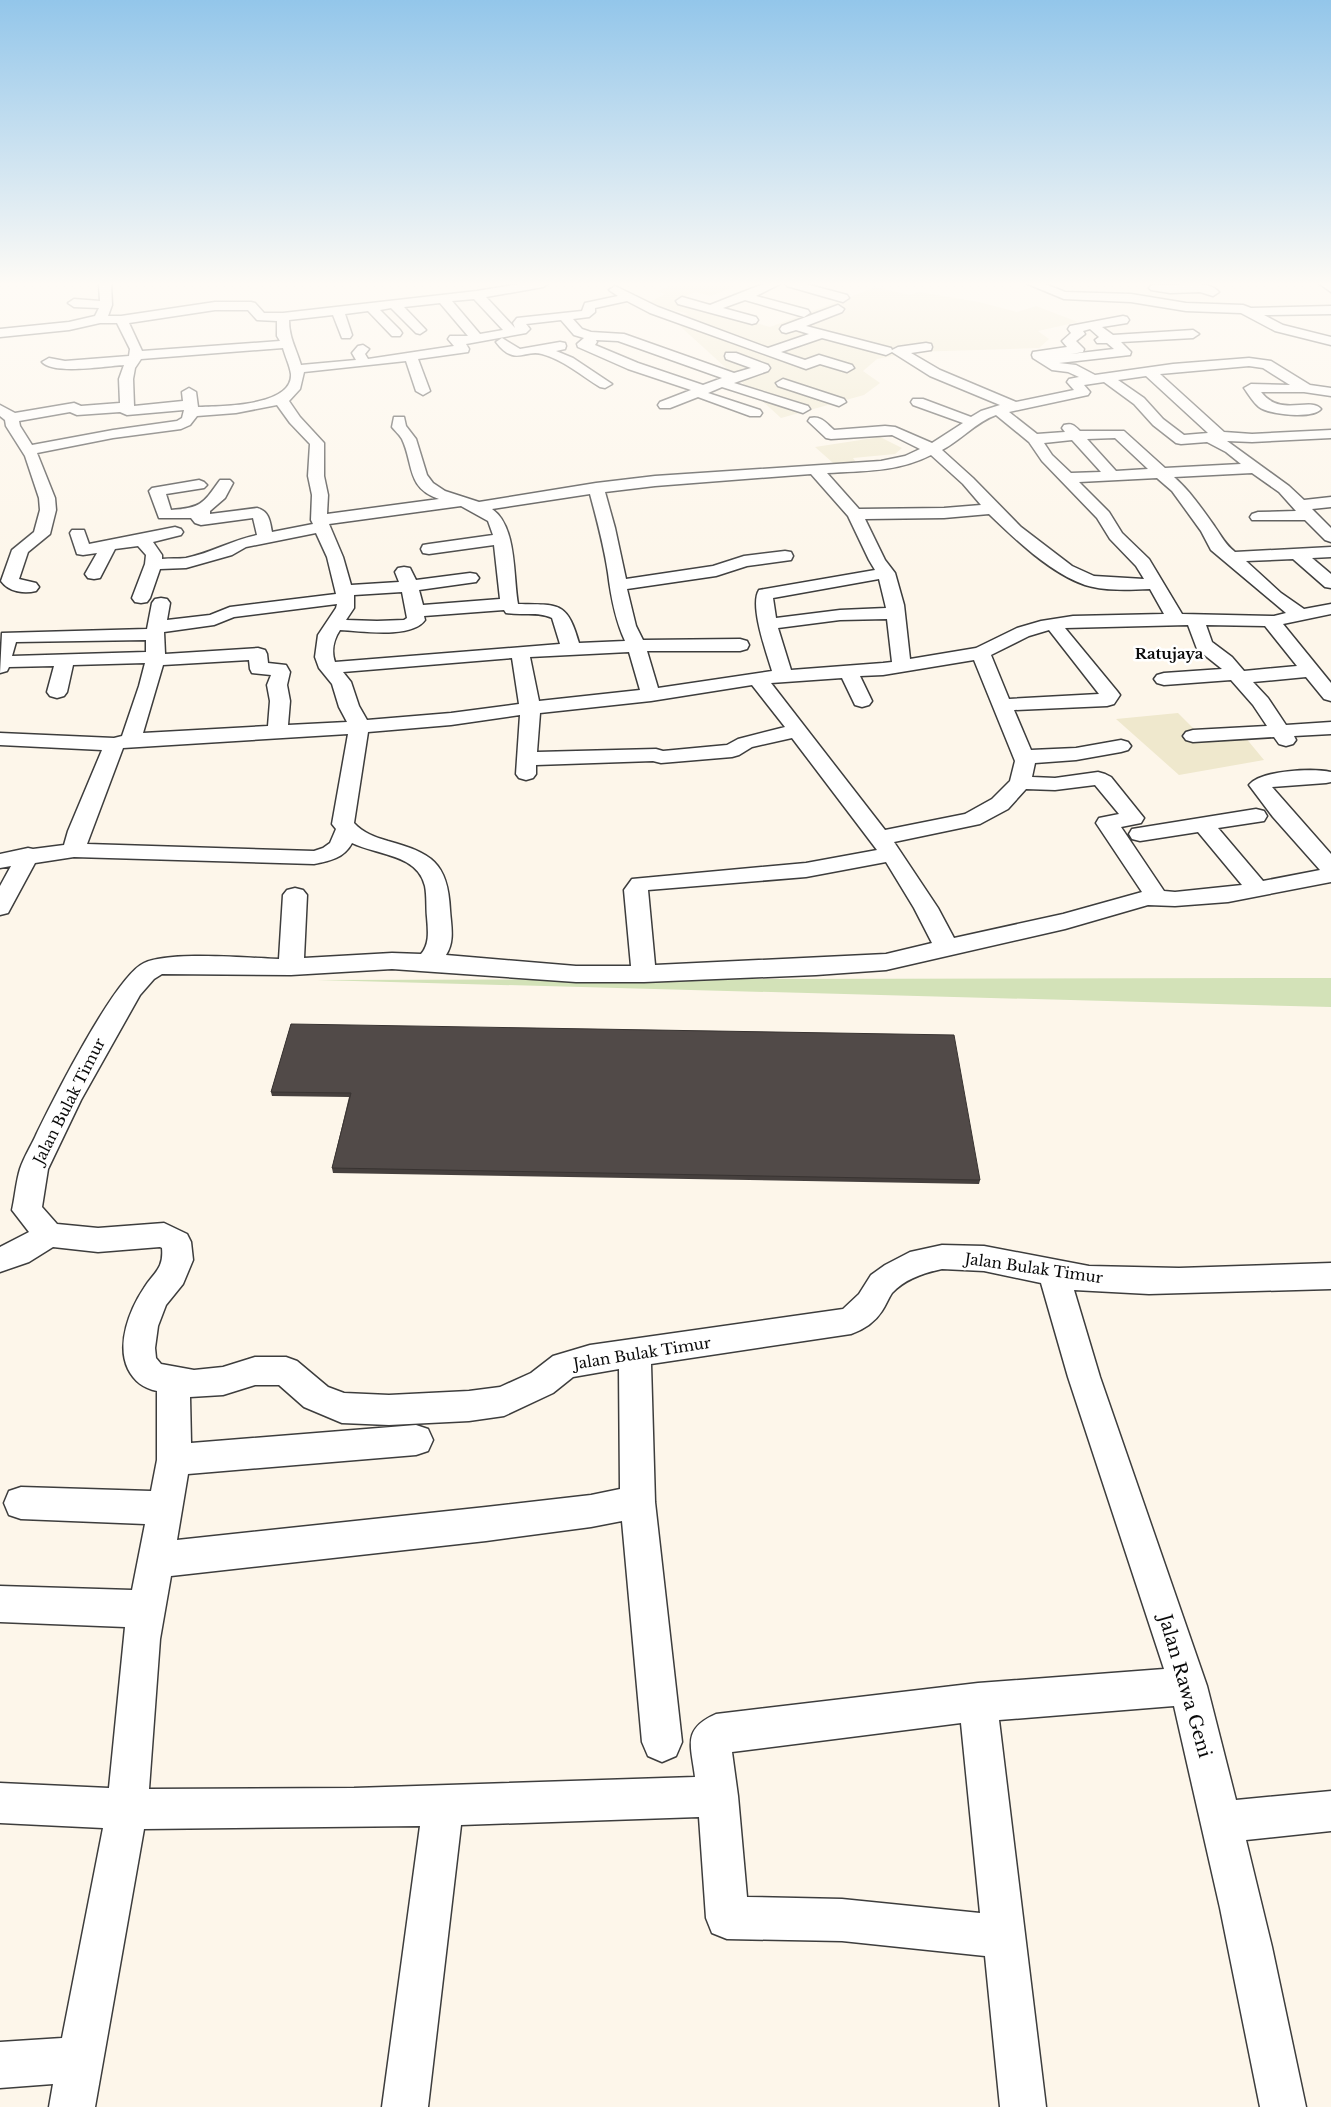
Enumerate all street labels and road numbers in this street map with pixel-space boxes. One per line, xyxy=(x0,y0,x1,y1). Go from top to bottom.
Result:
street label: Jalan Bulak Timur xyxy=(28,1034,109,1169)
street label: Jalan Bulak Timur xyxy=(962,1249,1105,1287)
street label: Jalan Bulak Timur xyxy=(570,1333,713,1374)
street label: Jalan Rawa Geni xyxy=(1153,1610,1216,1760)

